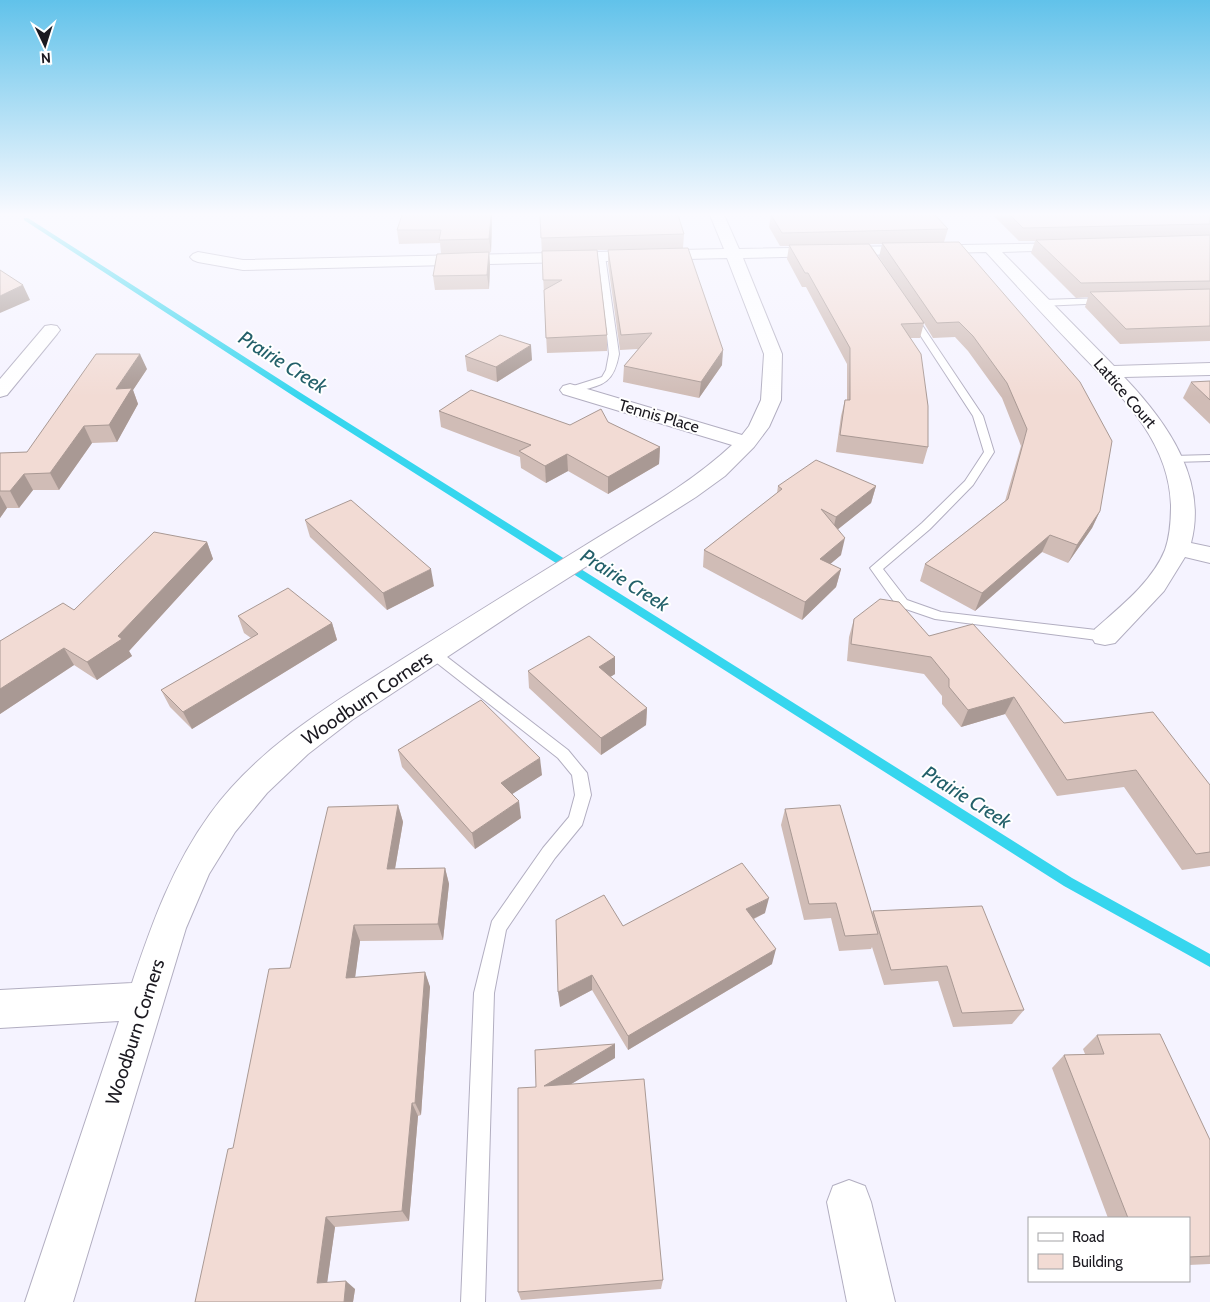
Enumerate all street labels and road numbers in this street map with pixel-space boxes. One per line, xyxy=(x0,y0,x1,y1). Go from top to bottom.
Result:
street label: Lattice Court xyxy=(1090,354,1161,432)
street label: Tennis Place xyxy=(617,395,701,437)
street label: Woodburn Corners xyxy=(297,646,437,750)
street label: Woodburn Corners xyxy=(101,956,169,1108)

